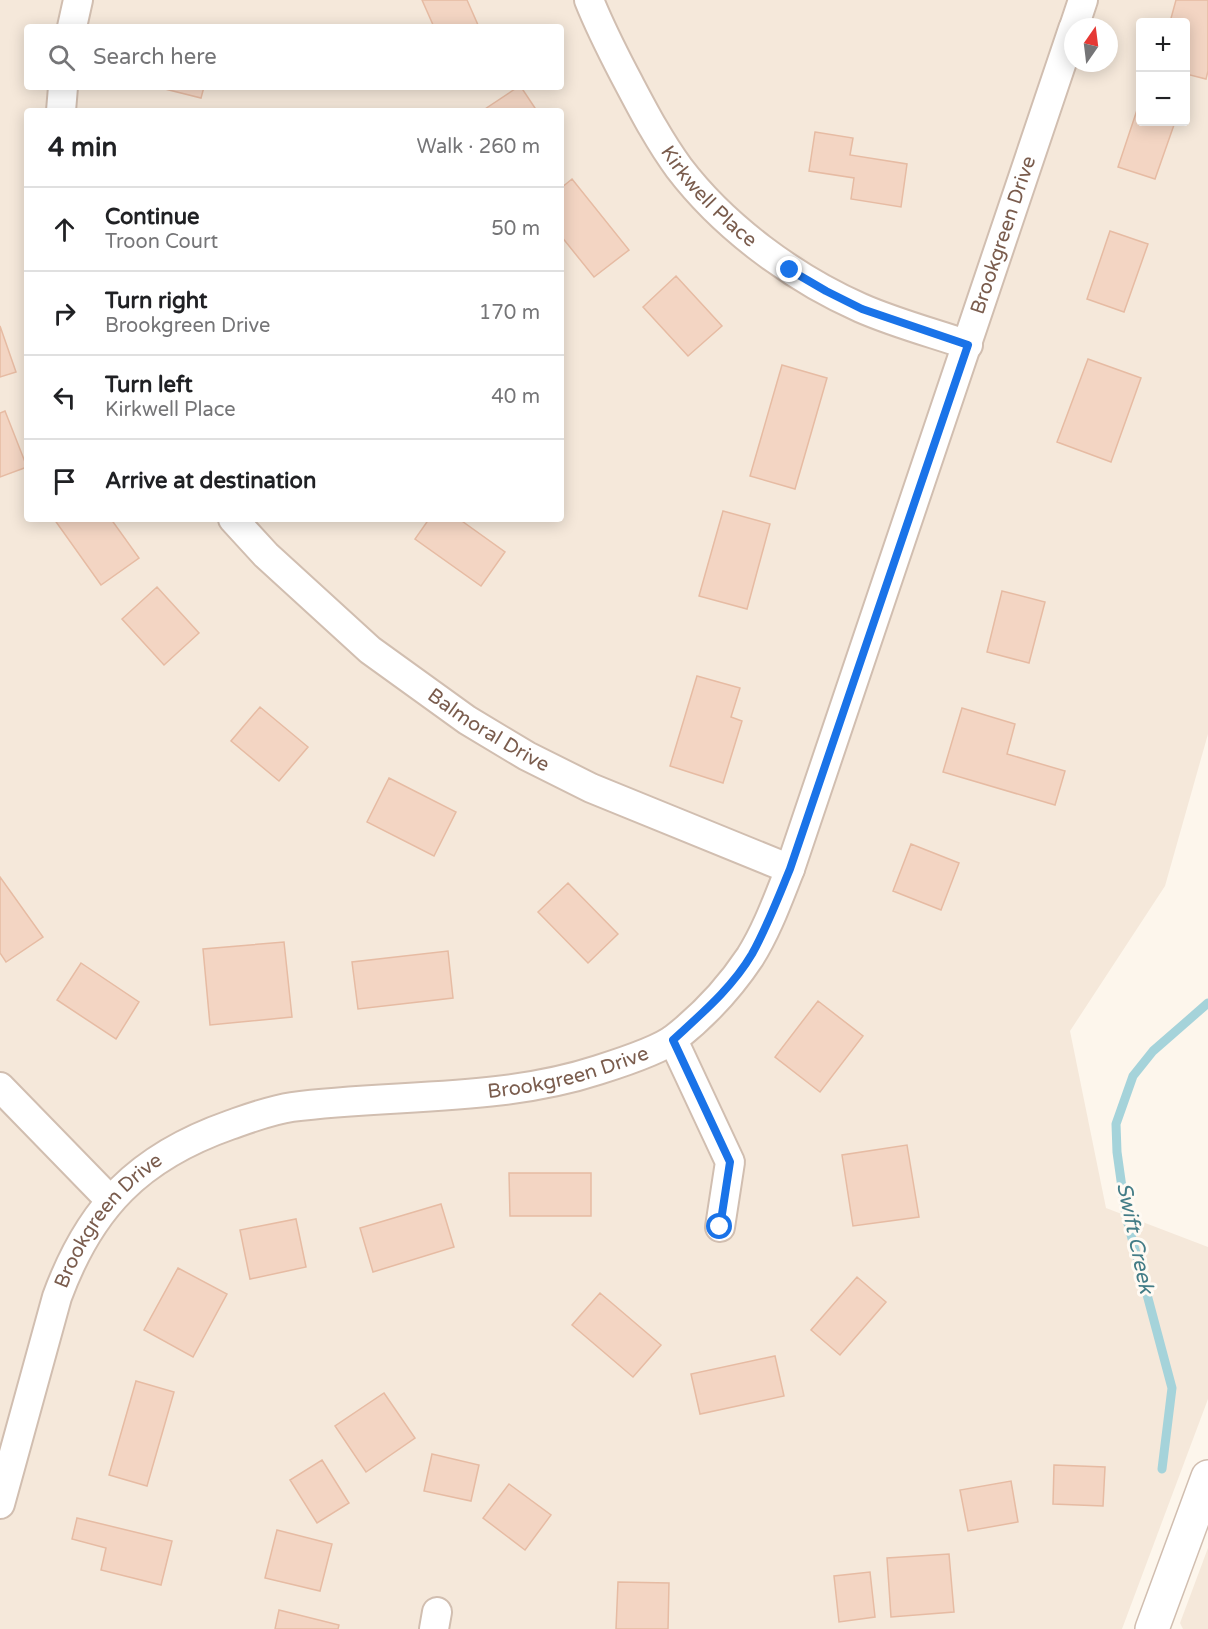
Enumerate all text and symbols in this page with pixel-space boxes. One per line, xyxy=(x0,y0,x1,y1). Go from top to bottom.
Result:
north arrow xyxy=(1064,18,1118,72)
map controls xyxy=(1136,18,1190,126)
button: + xyxy=(1136,18,1190,72)
search box xyxy=(24,24,564,90)
icon: search xyxy=(45,41,78,74)
text: Search here xyxy=(93,44,217,70)
button: − xyxy=(1136,72,1190,126)
text: 4 min xyxy=(48,132,117,163)
text: Walk · 260 m xyxy=(417,135,540,159)
street label: Kirkwell Place xyxy=(655,141,762,252)
street label: Brookgreen Drive xyxy=(966,153,1041,318)
text: Continue xyxy=(105,204,200,230)
icon: ahead xyxy=(48,213,81,246)
text: 50 m xyxy=(491,217,540,241)
text: Troon Court xyxy=(105,230,218,254)
route end xyxy=(776,256,802,282)
text: Turn right xyxy=(105,288,207,314)
icon: right xyxy=(48,297,81,330)
text: 170 m xyxy=(479,301,540,325)
text: Brookgreen Drive xyxy=(105,314,270,338)
text: Turn left xyxy=(105,372,193,398)
icon: left xyxy=(48,381,81,414)
text: 40 m xyxy=(491,385,540,409)
text: Kirkwell Place xyxy=(105,398,236,422)
icon: arrive xyxy=(48,465,81,498)
text: Arrive at destination xyxy=(105,468,316,494)
street label: Balmoral Drive xyxy=(423,683,553,777)
street label: Brookgreen Drive xyxy=(486,1041,652,1104)
street label: Brookgreen Drive xyxy=(50,1148,167,1292)
water label: Swift Creek xyxy=(1111,1180,1159,1297)
route start xyxy=(706,1213,732,1239)

